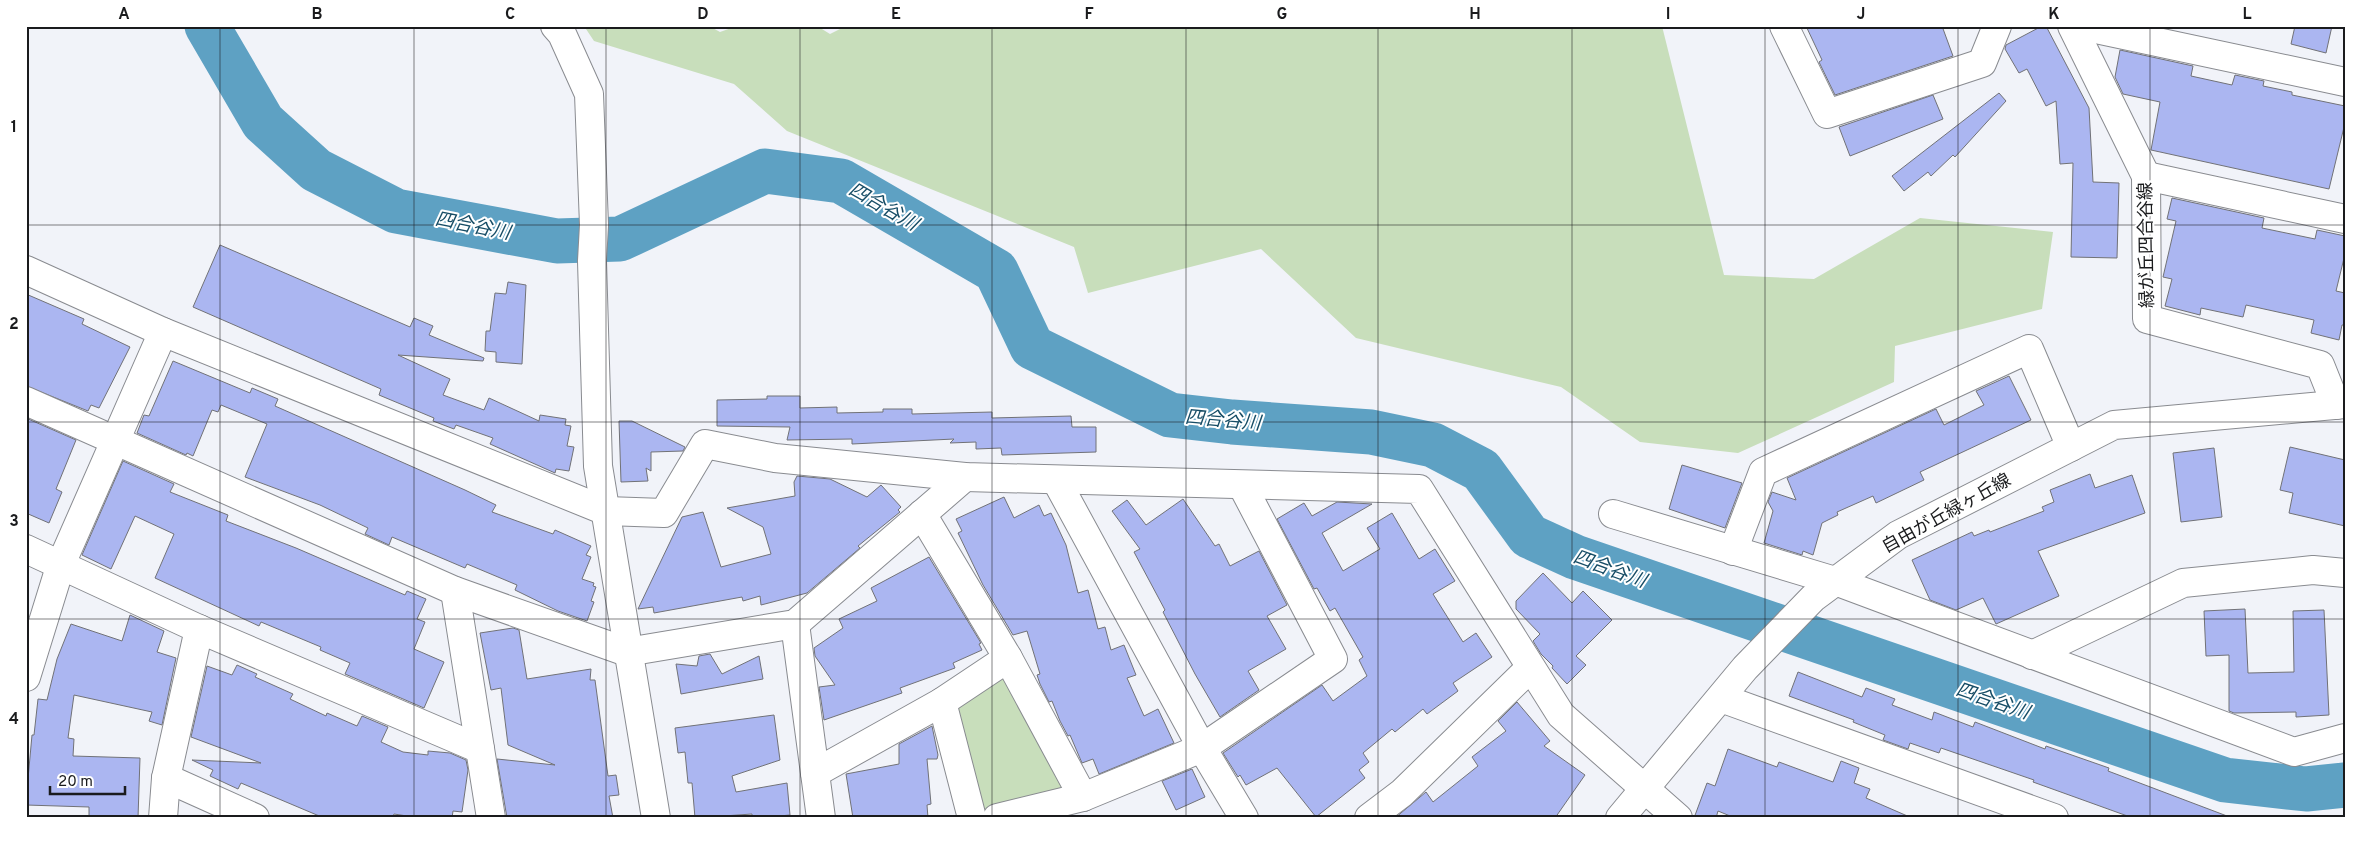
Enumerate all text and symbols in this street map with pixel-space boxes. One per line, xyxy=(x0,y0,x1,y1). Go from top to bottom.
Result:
text: A xyxy=(118,5,130,25)
text: B xyxy=(311,5,323,25)
text: C xyxy=(505,5,515,25)
text: D xyxy=(697,5,709,25)
text: E xyxy=(891,5,901,25)
text: F xyxy=(1084,5,1094,25)
text: G xyxy=(1277,5,1287,25)
text: H xyxy=(1469,5,1481,25)
text: I xyxy=(1666,5,1670,25)
text: J xyxy=(1857,5,1865,25)
text: K xyxy=(2048,5,2060,25)
text: L xyxy=(2242,5,2252,25)
text: 1 xyxy=(11,118,17,138)
water label: 四合谷川 xyxy=(844,178,924,238)
street label: 緑が丘四合谷線 xyxy=(2135,182,2160,308)
water label: 四合谷川 xyxy=(433,208,514,246)
text: 2 xyxy=(9,315,19,335)
water label: 四合谷川 xyxy=(1184,406,1264,436)
street label: 自由が丘緑ヶ丘線 xyxy=(1878,469,2015,559)
text: 3 xyxy=(9,512,19,532)
water label: 四合谷川 xyxy=(1569,546,1651,595)
water label: 四合谷川 xyxy=(1953,678,2034,726)
text: 4 xyxy=(9,710,19,730)
scale bar xyxy=(50,764,125,796)
text: 20 m xyxy=(58,773,93,792)

